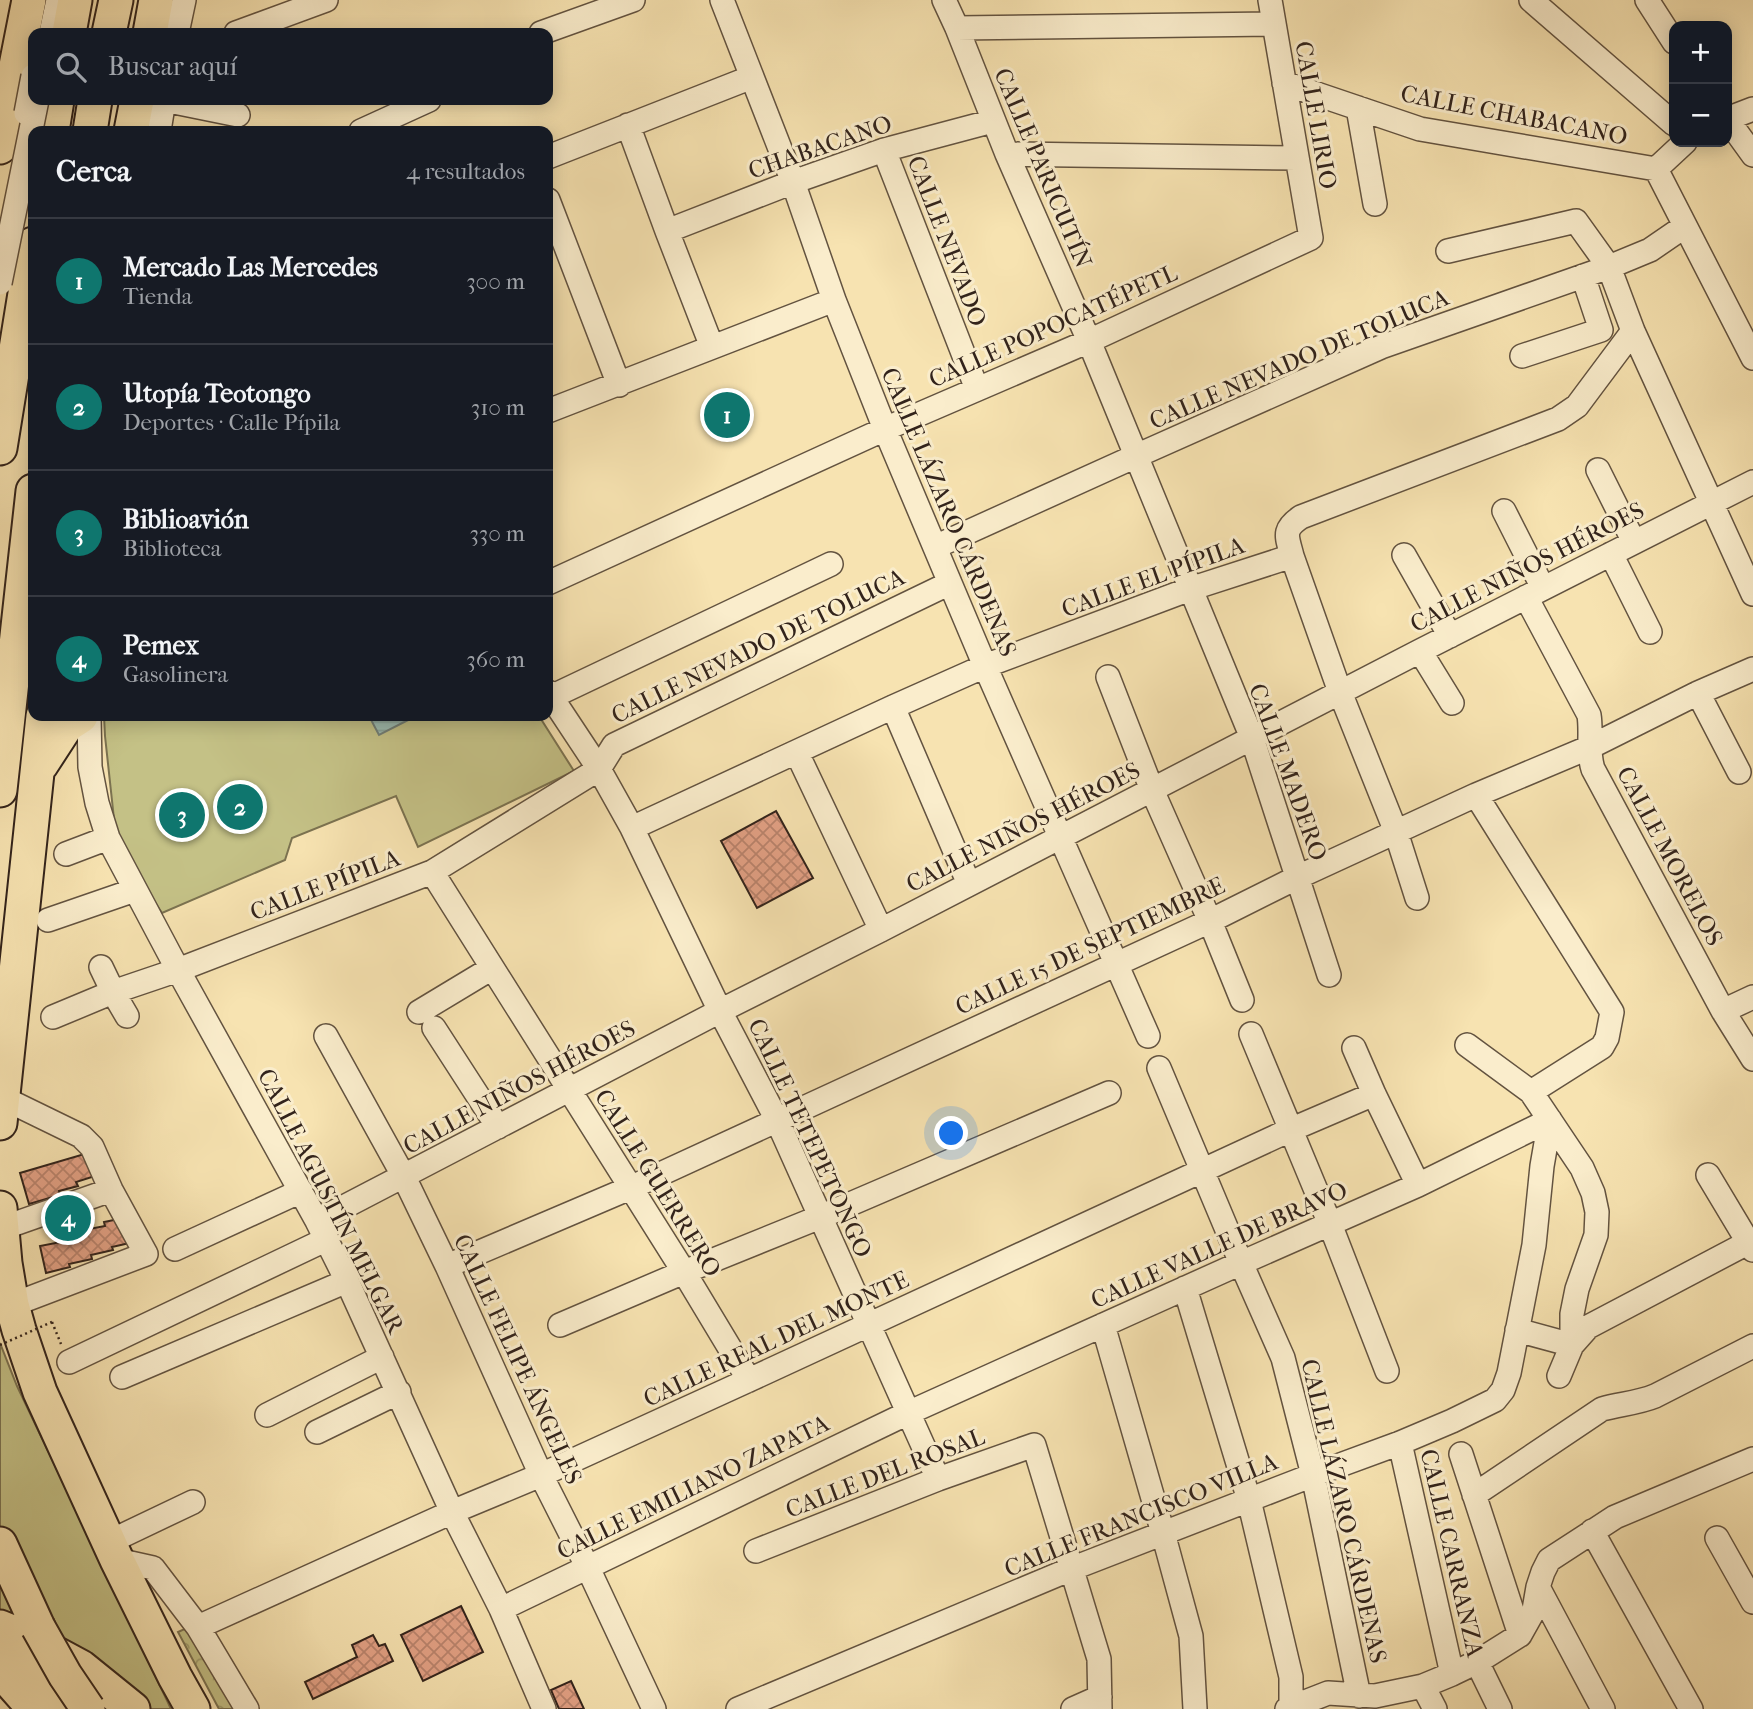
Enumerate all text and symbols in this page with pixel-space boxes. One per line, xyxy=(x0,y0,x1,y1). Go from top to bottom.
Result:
map controls xyxy=(1669,21,1732,147)
button: + xyxy=(1669,21,1732,84)
search box xyxy=(28,28,553,105)
street label: CALLE LIRIO xyxy=(1289,39,1343,191)
icon: search xyxy=(52,48,90,86)
text: Buscar aquí xyxy=(108,51,237,82)
street label: CALLE PARICUTÍN xyxy=(988,63,1099,272)
street label: CALLE CHABACANO xyxy=(1398,79,1630,151)
button: − xyxy=(1669,84,1732,147)
street label: CHABACANO xyxy=(745,109,895,185)
street label: CALLE NEVADO xyxy=(902,152,992,330)
text: Cerca xyxy=(56,154,131,189)
text: 4 resultados xyxy=(406,158,525,185)
text: Mercado Las Mercedes xyxy=(123,252,378,283)
street label: CALLE POPOCATÉPETL xyxy=(924,257,1182,393)
text: 1 xyxy=(75,268,83,295)
text: 300 m xyxy=(466,268,525,295)
text: Tienda xyxy=(123,283,192,310)
street label: CALLE NEVADO DE TOLUCA xyxy=(1145,283,1453,435)
street label: CALLE LÁZARO CÁRDENAS xyxy=(875,363,1024,661)
text: Utopía Teotongo xyxy=(123,378,311,409)
pin: 1 xyxy=(704,389,750,441)
text: 2 xyxy=(73,394,85,421)
text: 310 m xyxy=(471,394,525,421)
text: Deportes · Calle Pípila xyxy=(123,409,340,436)
street label: CALLE NIÑOS HÉROES xyxy=(1405,495,1649,638)
text: Biblioavión xyxy=(123,504,249,535)
text: 3 xyxy=(74,520,84,547)
text: 330 m xyxy=(469,520,525,547)
street label: CALLE EL PÍPILA xyxy=(1057,530,1249,623)
text: Biblioteca xyxy=(123,535,221,562)
street label: CALLE NEVADO DE TOLUCA xyxy=(607,563,909,729)
text: Pemex xyxy=(123,630,199,661)
text: 4 xyxy=(72,646,86,673)
text: 360 m xyxy=(466,646,525,673)
text: Gasolinera xyxy=(123,661,228,688)
street label: CALLE MADERO xyxy=(1243,680,1333,864)
street label: CALLE NIÑOS HÉROES xyxy=(901,755,1145,898)
street label: CALLE MORELOS xyxy=(1611,762,1729,950)
pin: 2 xyxy=(217,781,263,833)
pin: 3 xyxy=(159,789,205,841)
street label: CALLE PÍPILA xyxy=(246,842,404,926)
street label: CALLE 15 DE SEPTIEMBRE xyxy=(951,871,1229,1021)
street label: CALLE NIÑOS HÉROES xyxy=(398,1013,640,1160)
street label: CALLE TETEPETONGO xyxy=(742,1014,878,1262)
street label: CALLE AGUSTÍN MELGAR xyxy=(252,1064,412,1339)
street label: CALLE GUERRERO xyxy=(589,1084,727,1282)
your location xyxy=(934,1116,968,1150)
street label: CALLE VALLE DE BRAVO xyxy=(1086,1176,1352,1314)
pin: 4 xyxy=(45,1192,91,1244)
street label: CALLE FELIPE ÁNGELES xyxy=(448,1229,589,1488)
street label: CALLE REAL DEL MONTE xyxy=(639,1265,913,1413)
street label: CALLE LÁZARO CÁRDENAS xyxy=(1295,1356,1394,1666)
street label: CALLE EMILIANO ZAPATA xyxy=(552,1409,834,1565)
street label: CALLE DEL ROSAL xyxy=(782,1422,989,1524)
street label: CALLE CARRANZA xyxy=(1414,1446,1490,1660)
street label: CALLE FRANCISCO VILLA xyxy=(1000,1447,1282,1583)

